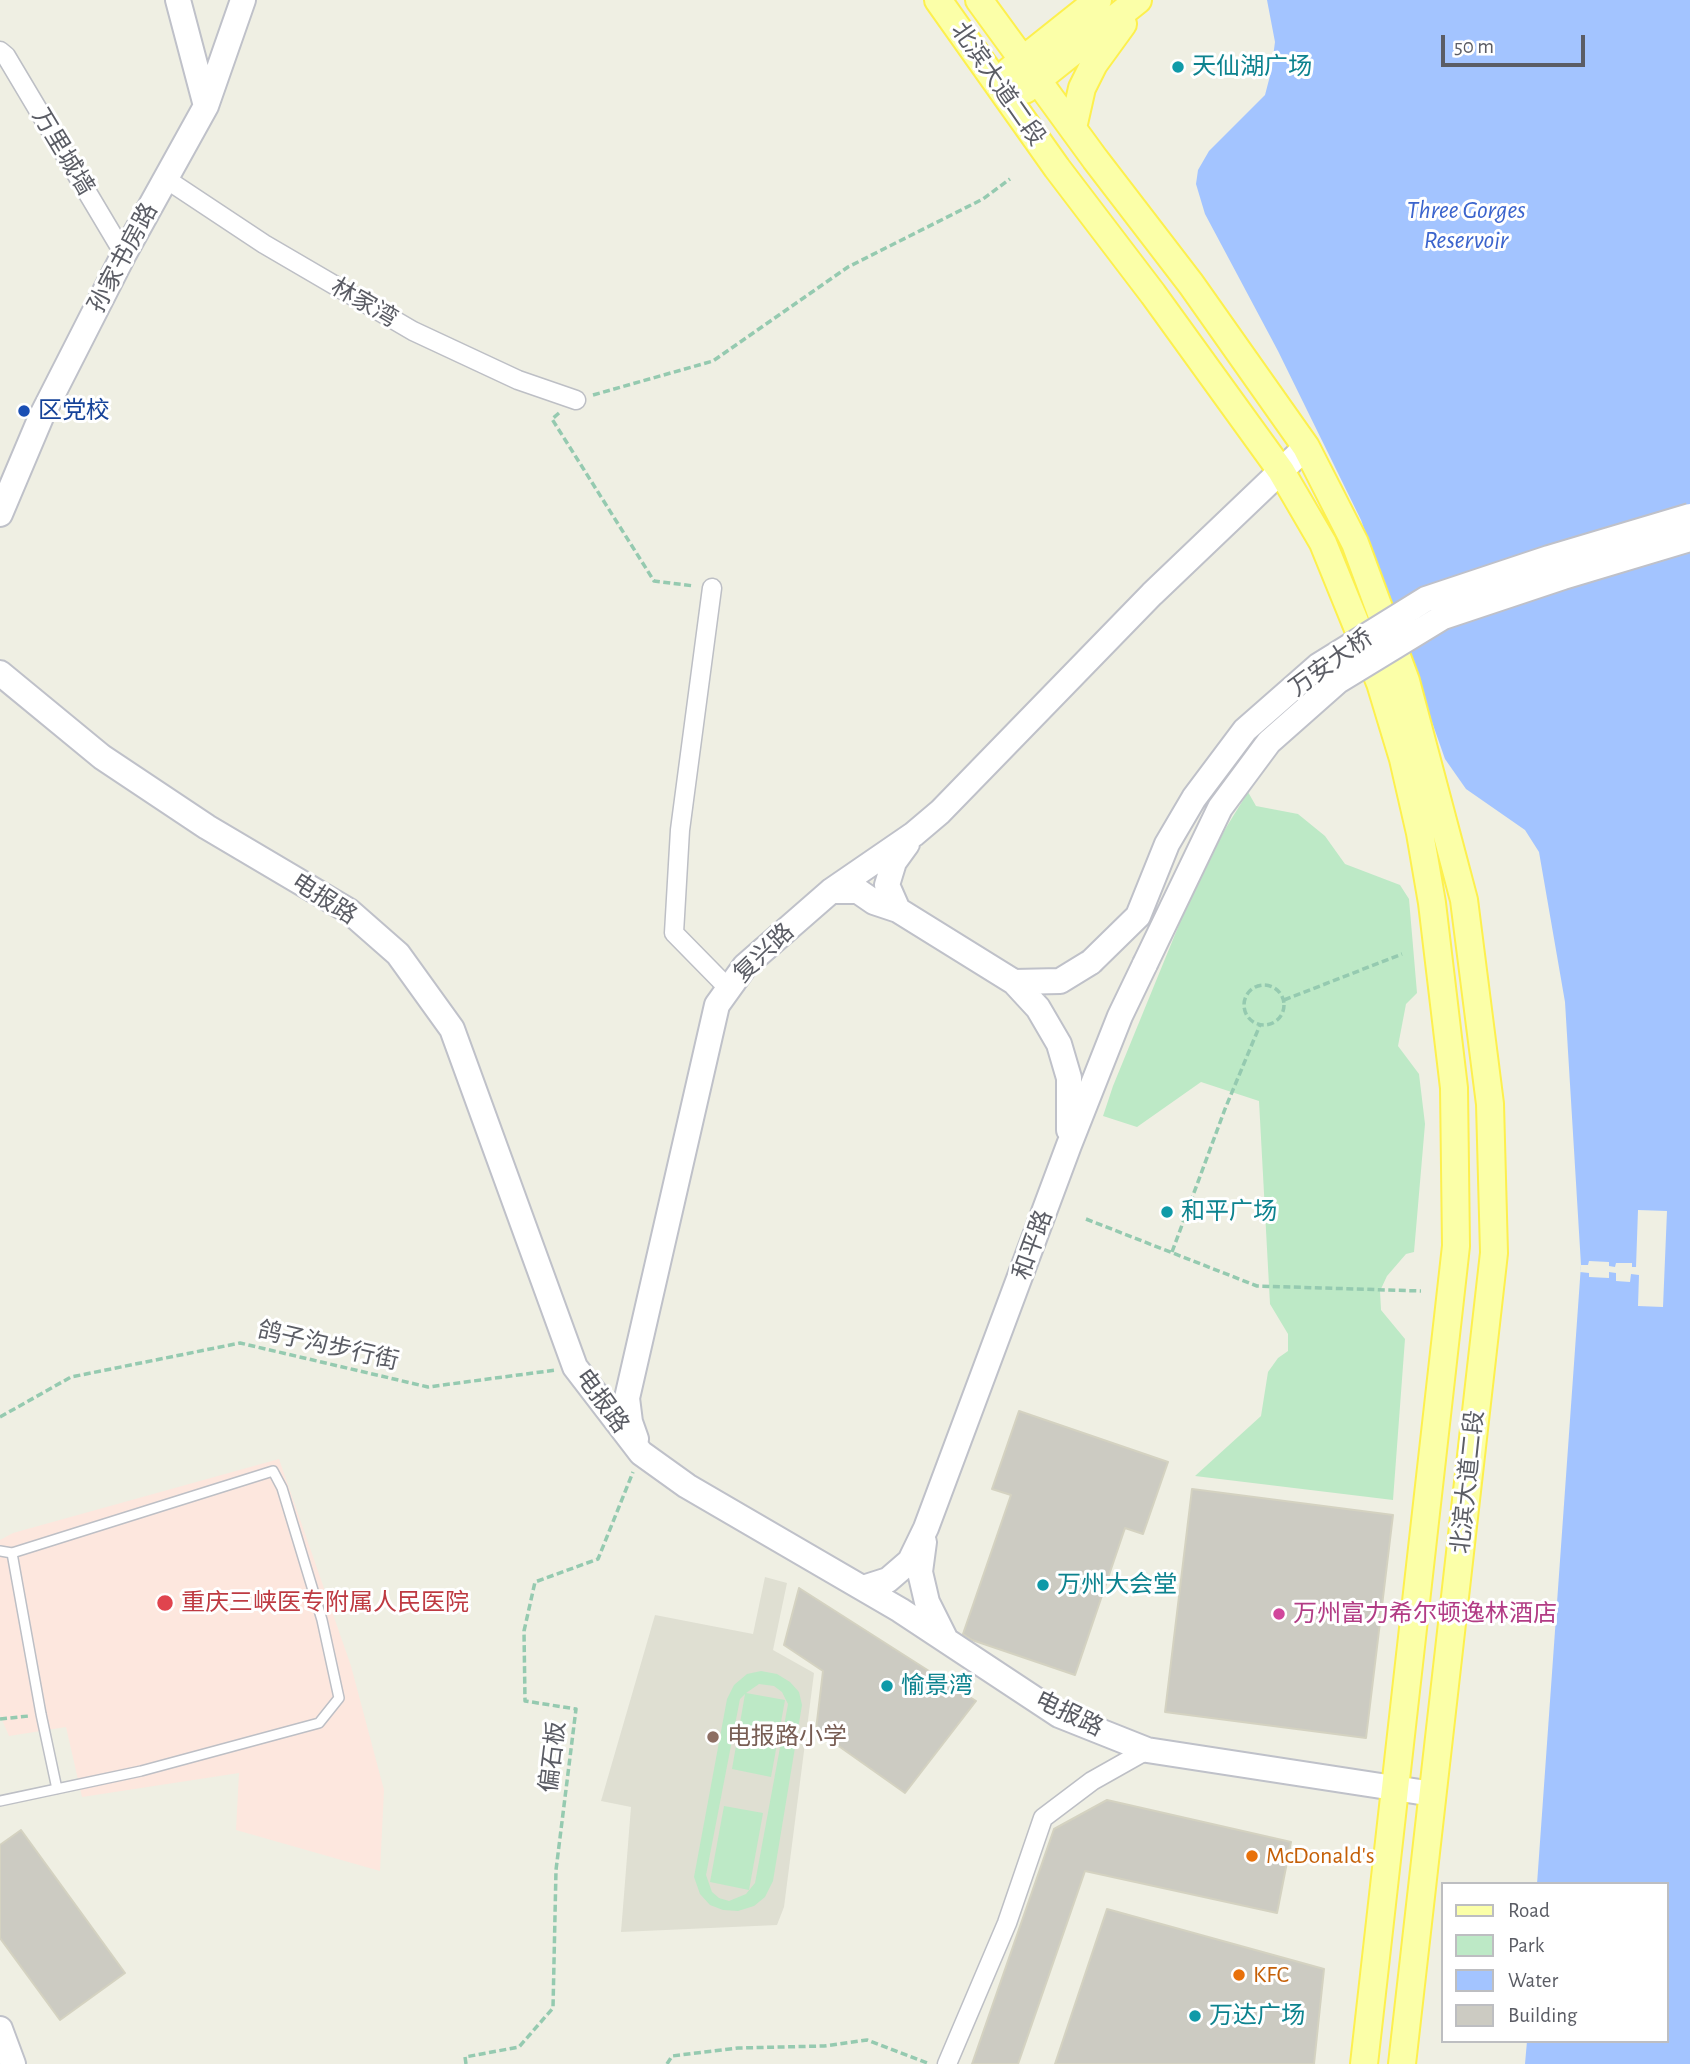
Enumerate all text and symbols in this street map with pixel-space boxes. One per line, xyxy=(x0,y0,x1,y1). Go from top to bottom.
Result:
street label: 北滨大道二段 xyxy=(945,17,1051,151)
scale bar xyxy=(1445,21,1588,65)
text: 50 m xyxy=(1454,36,1494,57)
place label: 天仙湖广场 xyxy=(1192,53,1312,81)
marker: 天仙湖广场 xyxy=(1170,59,1186,75)
street label: 万里城墙 xyxy=(26,103,100,201)
water label: Three Gorges Reservoir xyxy=(1406,194,1526,256)
street label: 孙家书房路 xyxy=(82,198,164,318)
street label: 林家湾 xyxy=(326,273,402,333)
place label: 区党校 xyxy=(38,397,110,425)
marker: 区党校 xyxy=(16,403,32,419)
street label: 万安大桥 xyxy=(1284,623,1378,703)
street label: 电报路 xyxy=(286,867,362,931)
street label: 复兴路 xyxy=(728,918,800,988)
place label: 和平广场 xyxy=(1181,1198,1277,1226)
marker: 和平广场 xyxy=(1159,1204,1175,1220)
street label: 和平路 xyxy=(1007,1206,1059,1284)
street label: 鸽子沟步行街 xyxy=(255,1316,401,1376)
street label: 电报路 xyxy=(569,1363,635,1439)
street label: 北滨大道二段 xyxy=(1446,1409,1490,1555)
place label: 万州大会堂 xyxy=(1057,1571,1177,1599)
marker: 万州大会堂 xyxy=(1035,1577,1051,1593)
place label: 重庆三峡医专附属人民医院 xyxy=(181,1589,469,1617)
marker: 重庆三峡医专附属人民医院 xyxy=(155,1593,175,1613)
place label: 万州富力希尔顿逸林酒店 xyxy=(1293,1600,1557,1628)
marker: 万州富力希尔顿逸林酒店 xyxy=(1271,1606,1287,1622)
place label: 愉景湾 xyxy=(901,1672,973,1700)
marker: 愉景湾 xyxy=(879,1678,895,1694)
street label: 电报路 xyxy=(1030,1685,1108,1743)
street label: 偏石板 xyxy=(534,1720,572,1794)
place label: 电报路小学 xyxy=(727,1723,847,1751)
marker: 电报路小学 xyxy=(705,1729,721,1745)
place label: McDonald's xyxy=(1266,1842,1375,1870)
marker: McDonald's xyxy=(1244,1848,1260,1864)
legend xyxy=(1442,1882,1669,2043)
text: Road xyxy=(1508,1900,1550,1921)
text: Park xyxy=(1508,1935,1544,1956)
place label: KFC xyxy=(1253,1961,1289,1989)
marker: KFC xyxy=(1231,1967,1247,1983)
text: Water xyxy=(1508,1970,1558,1991)
place label: 万达广场 xyxy=(1209,2002,1305,2030)
text: Building xyxy=(1508,2005,1577,2026)
marker: 万达广场 xyxy=(1187,2008,1203,2024)

